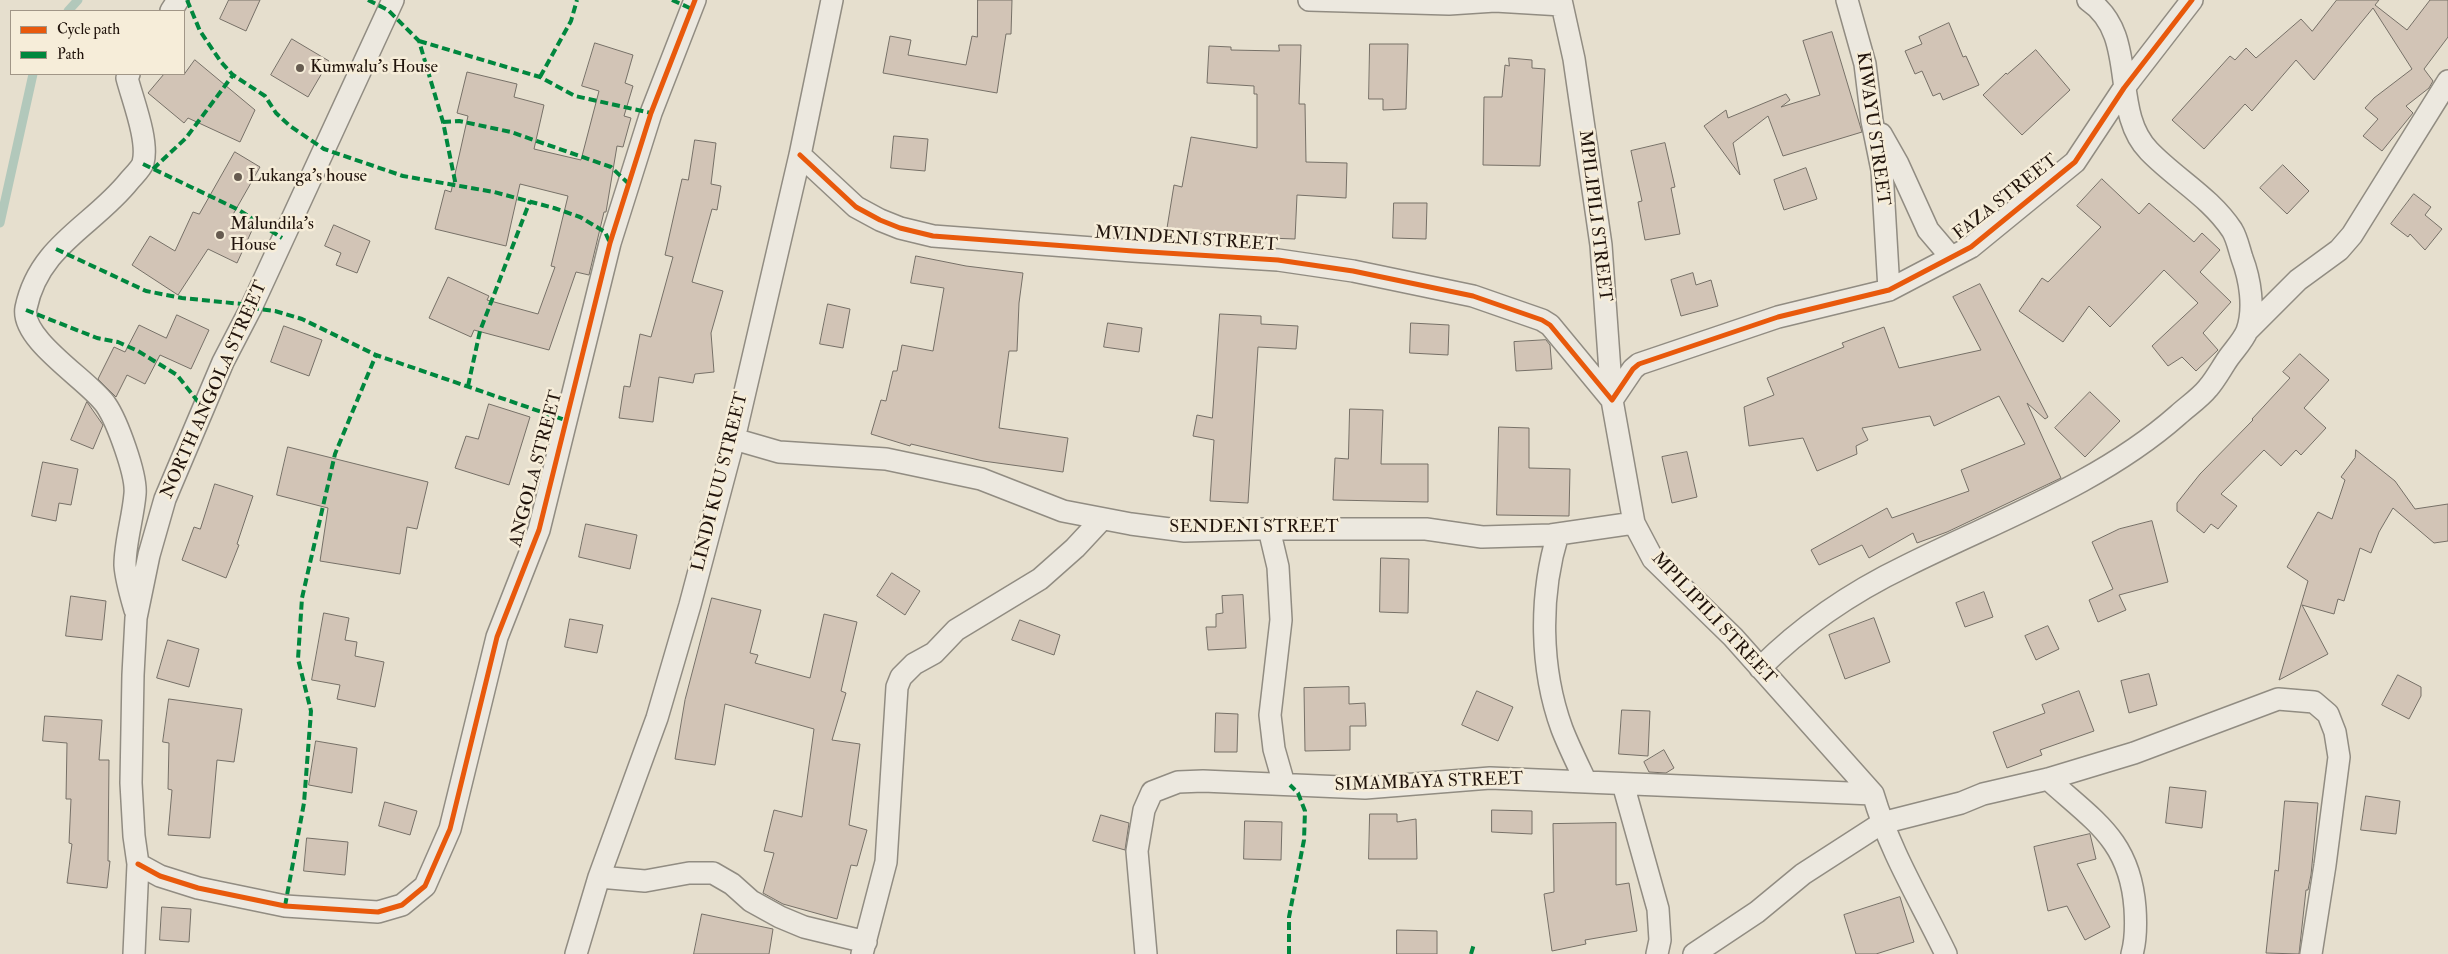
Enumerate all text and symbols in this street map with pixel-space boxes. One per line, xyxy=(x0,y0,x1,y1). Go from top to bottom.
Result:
legend xyxy=(10,10,185,75)
text: Cycle path xyxy=(57,20,120,39)
text: Path xyxy=(57,45,84,64)
street label: KIWAYU STREET xyxy=(1851,51,1893,207)
place label: Kumwalu's House xyxy=(310,57,438,79)
marker: Kumwalu's House xyxy=(294,62,306,74)
street label: MPILIPILI STREET xyxy=(1573,129,1615,303)
street label: FAZA STREET xyxy=(1950,151,2062,245)
place label: Lukanga's house xyxy=(248,166,367,188)
marker: Lukanga's house xyxy=(232,171,244,183)
place label: Malundila's House xyxy=(230,214,314,256)
street label: MVINDENI STREET xyxy=(1094,223,1278,257)
marker: Malundila's House xyxy=(214,229,226,241)
street label: NORTH ANGOLA STREET xyxy=(157,278,273,502)
street label: ANGOLA STREET xyxy=(506,388,568,550)
street label: LINDI KUU STREET xyxy=(688,390,754,574)
street label: SENDENI STREET xyxy=(1169,517,1339,539)
street label: MPILIPILI STREET xyxy=(1646,548,1780,690)
street label: SIMAMBAYA STREET xyxy=(1334,769,1524,797)

